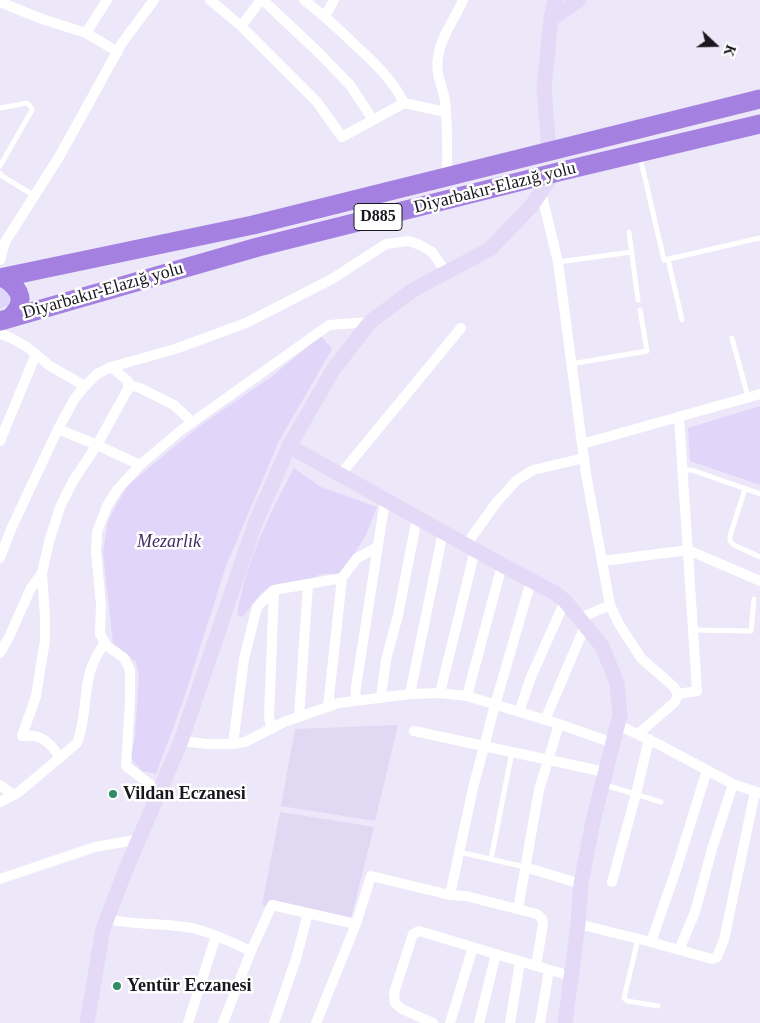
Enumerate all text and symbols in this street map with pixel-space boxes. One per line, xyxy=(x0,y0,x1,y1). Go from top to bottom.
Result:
north arrow xyxy=(690,20,740,70)
text: K xyxy=(721,43,738,58)
street label: Diyarbakır-Elazığ yolu xyxy=(412,157,578,219)
road number: D885 xyxy=(354,203,402,230)
street label: Diyarbakır-Elazığ yolu xyxy=(20,258,186,324)
park label: Mezarlık xyxy=(137,531,201,553)
place label: Vildan Eczanesi xyxy=(123,783,246,805)
marker: Vildan Eczanesi xyxy=(107,788,119,800)
place label: Yentür Eczanesi xyxy=(127,975,251,997)
marker: Yentür Eczanesi xyxy=(111,980,123,992)

